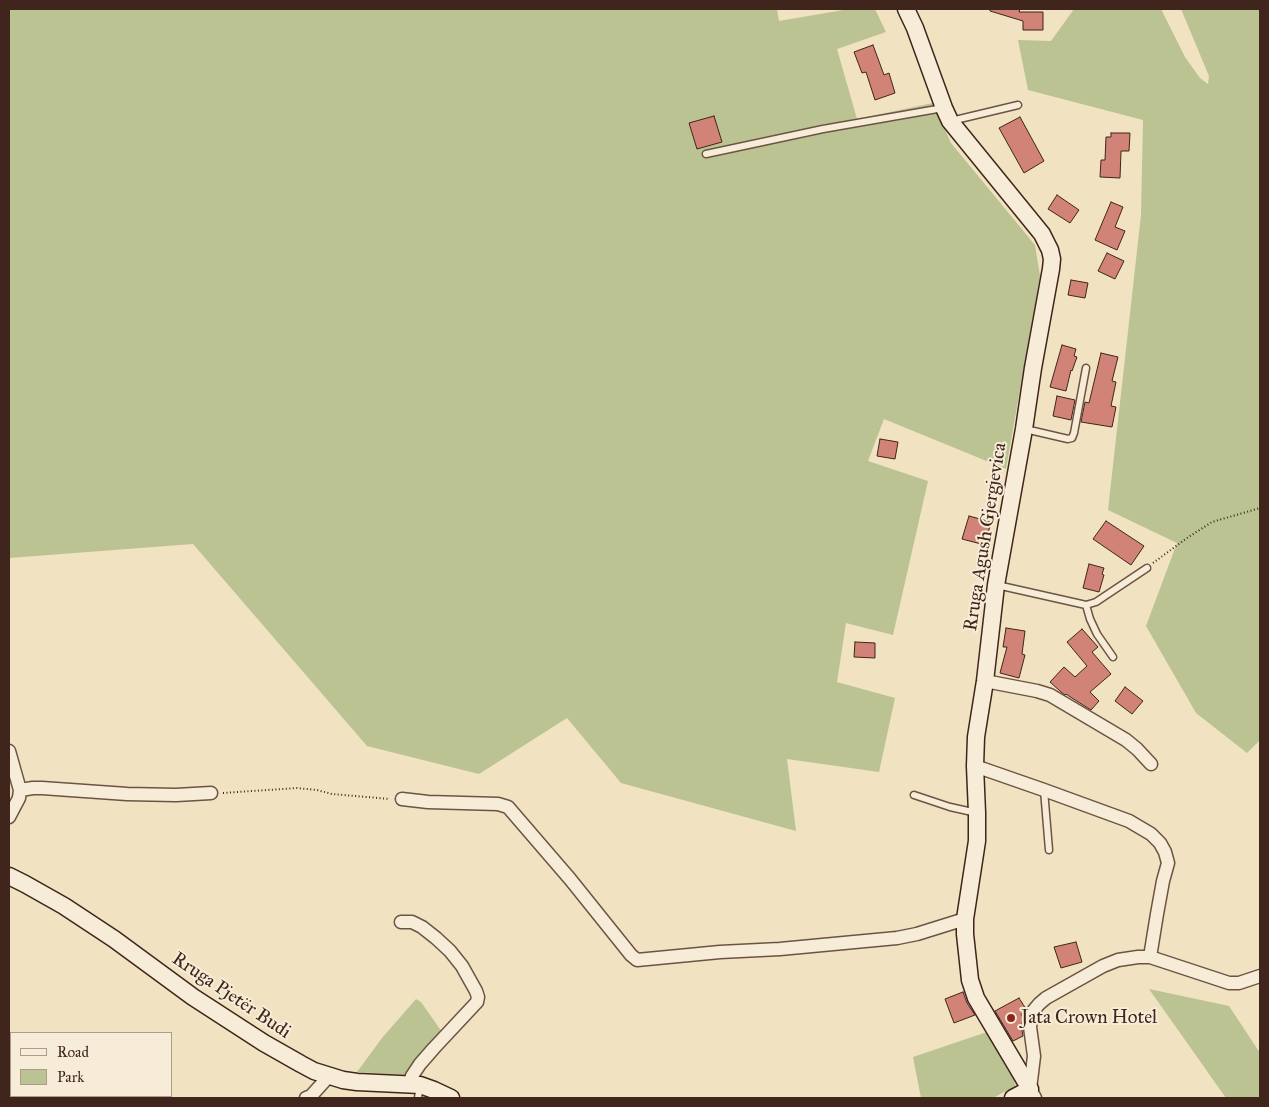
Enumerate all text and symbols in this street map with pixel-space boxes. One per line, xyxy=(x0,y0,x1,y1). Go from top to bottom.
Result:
street label: Rruga Agush Gjergjevica xyxy=(960,441,1012,633)
street label: Rruga Pjetër Budi xyxy=(167,948,295,1044)
place label: Jata Crown Hotel xyxy=(1021,1007,1157,1029)
marker: Jata Crown Hotel xyxy=(1005,1012,1017,1024)
legend xyxy=(10,1032,172,1097)
text: Road xyxy=(57,1043,89,1061)
text: Park xyxy=(57,1068,84,1086)

